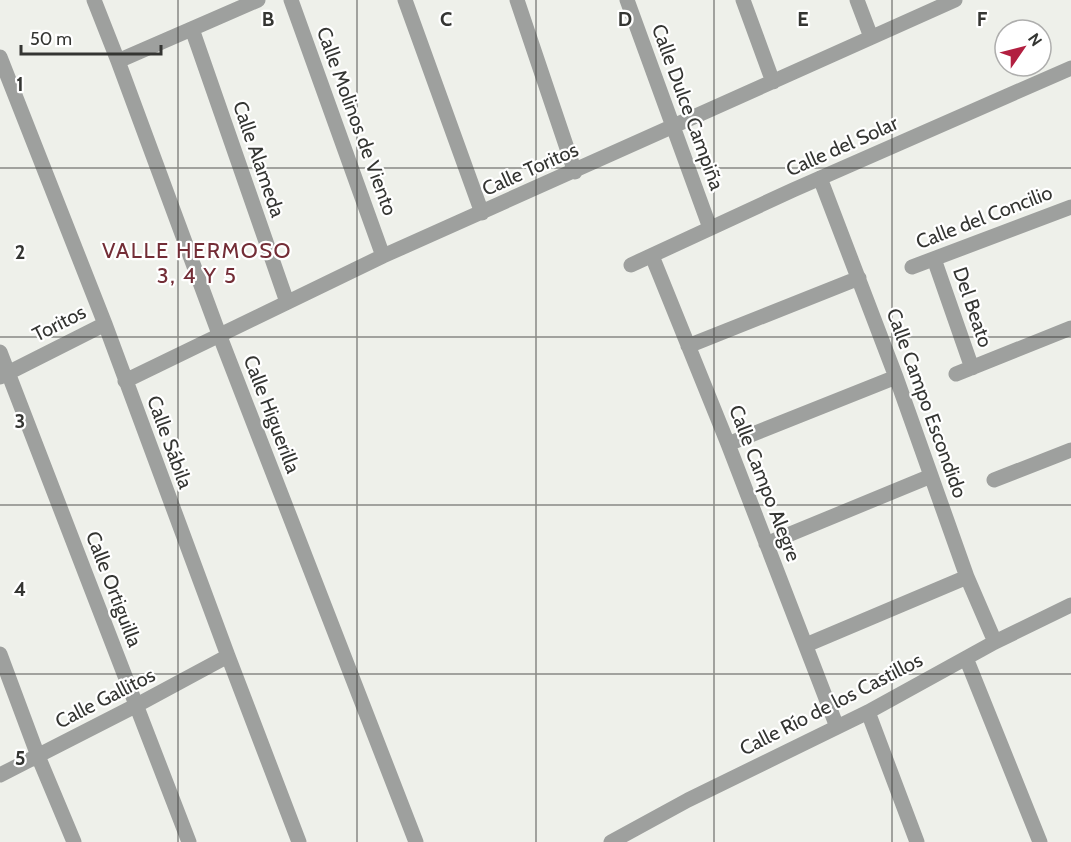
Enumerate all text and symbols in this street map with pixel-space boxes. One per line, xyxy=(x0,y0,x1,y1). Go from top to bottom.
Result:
text: B xyxy=(262,7,274,31)
text: C xyxy=(440,7,452,31)
text: D xyxy=(618,7,632,31)
text: E xyxy=(797,7,809,31)
text: F xyxy=(977,7,988,31)
scale bar xyxy=(21,18,160,56)
north arrow xyxy=(993,18,1053,78)
street label: Calle Dulce Campiña xyxy=(647,21,729,194)
street label: Calle Molinos de Viento xyxy=(312,23,402,219)
text: 50 m xyxy=(30,28,72,50)
text: N xyxy=(1024,30,1046,50)
text: 1 xyxy=(16,72,24,96)
street label: Calle Alameda xyxy=(228,98,290,220)
street label: Calle del Solar xyxy=(782,110,902,181)
street label: Calle Toritos xyxy=(478,137,582,201)
street label: Calle del Concilio xyxy=(912,180,1056,254)
district label: VALLE HERMOSO 3, 4 Y 5 xyxy=(102,237,292,289)
text: 2 xyxy=(15,240,25,264)
street label: Del Beato xyxy=(948,264,998,350)
street label: Toritos xyxy=(28,299,90,347)
street label: Calle Campo Escondido xyxy=(882,305,972,501)
street label: Calle Higuerilla xyxy=(238,352,306,477)
street label: Calle Sábila xyxy=(142,392,198,492)
street label: Calle Campo Alegre xyxy=(724,401,806,565)
text: 3 xyxy=(15,409,25,433)
street label: Calle Ortiguilla xyxy=(81,528,147,651)
text: 4 xyxy=(14,577,26,601)
street label: Calle Río de los Castillos xyxy=(736,648,926,760)
street label: Calle Gallitos xyxy=(51,663,159,733)
text: 5 xyxy=(15,746,25,770)

